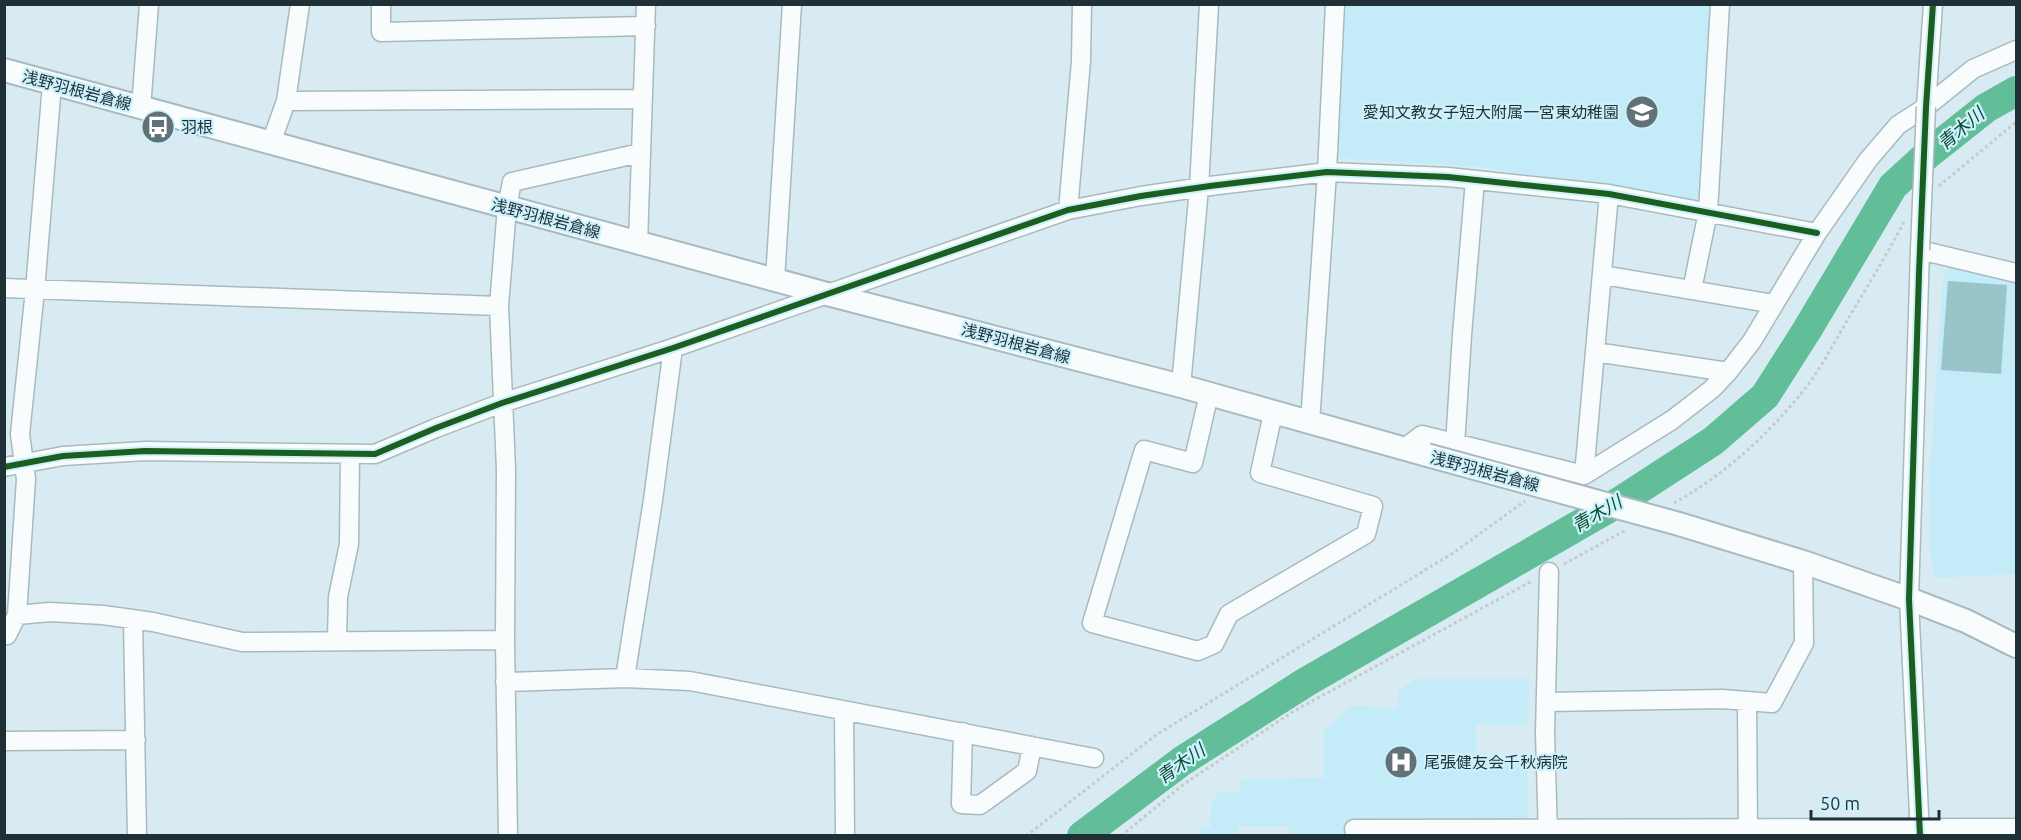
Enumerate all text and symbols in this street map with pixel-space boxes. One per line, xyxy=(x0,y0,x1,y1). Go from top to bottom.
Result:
street label: 浅野羽根岩倉線 xyxy=(21,67,133,113)
school or university icon: 愛知文教女子短大附属一宮東幼稚園 xyxy=(1624,94,1660,130)
water label: 青木川 xyxy=(1933,102,1989,153)
place label: 愛知文教女子短大附属一宮東幼稚園 xyxy=(1363,103,1619,121)
bus stop icon: 羽根 xyxy=(140,109,176,145)
place label: 羽根 xyxy=(181,118,213,136)
street label: 浅野羽根岩倉線 xyxy=(490,195,602,241)
street label: 浅野羽根岩倉線 xyxy=(960,320,1072,366)
street label: 浅野羽根岩倉線 xyxy=(1429,448,1541,494)
water label: 青木川 xyxy=(1568,490,1627,535)
water label: 青木川 xyxy=(1153,738,1210,787)
hospital icon: 尾張健友会千秋病院 xyxy=(1383,744,1419,780)
place label: 尾張健友会千秋病院 xyxy=(1424,753,1568,771)
scale bar xyxy=(1811,783,1938,821)
text: 50 m xyxy=(1820,793,1860,813)

